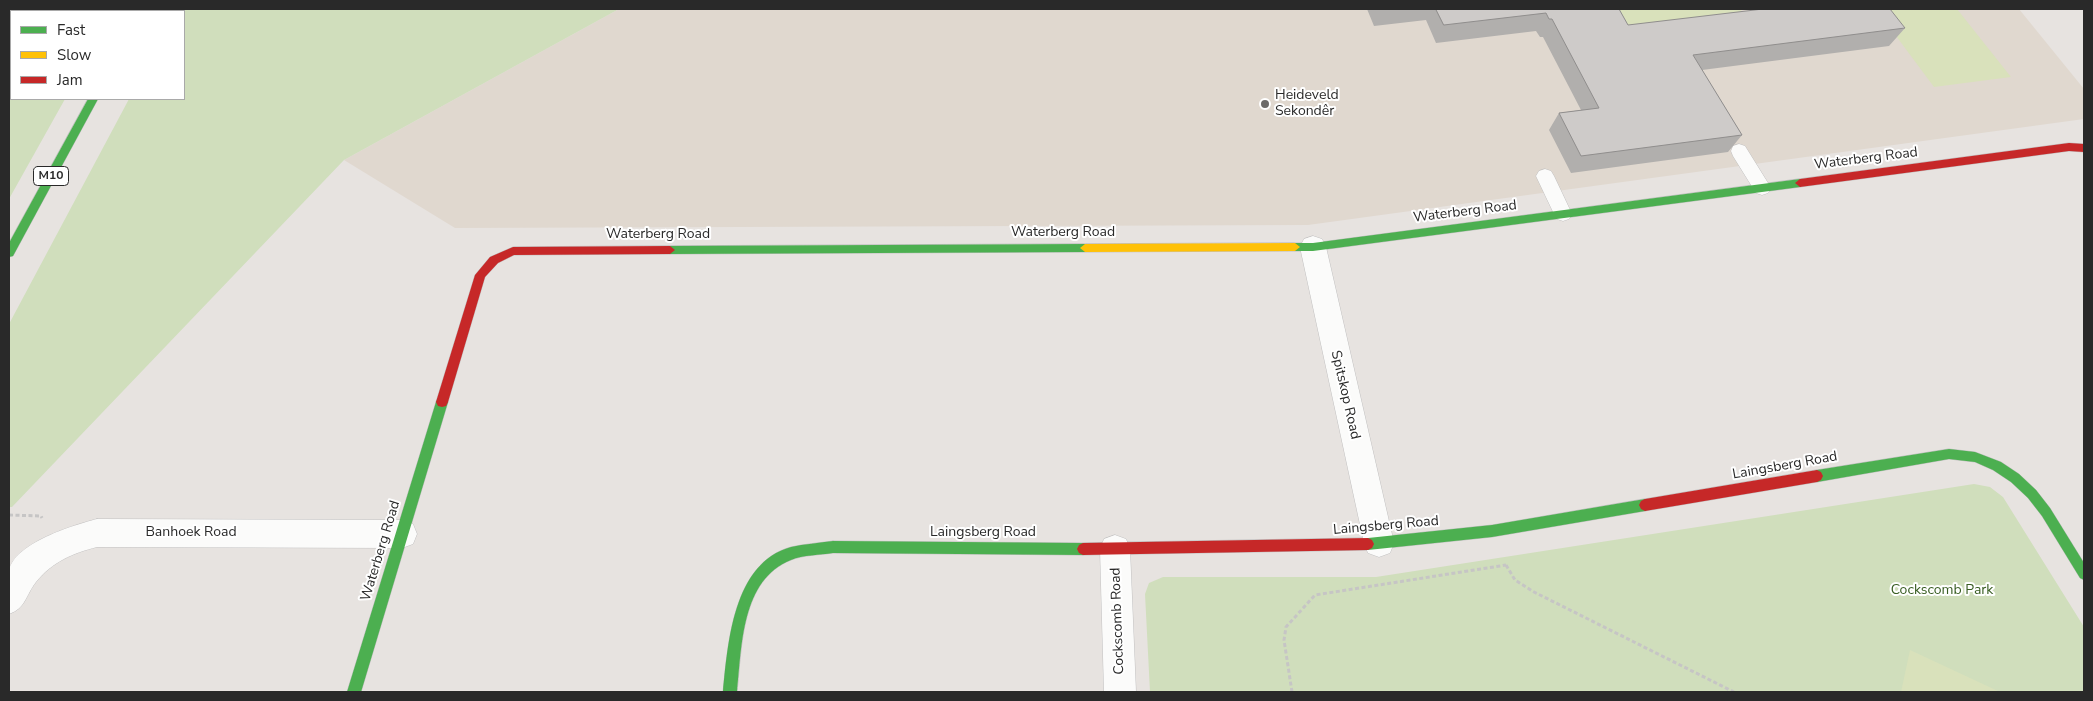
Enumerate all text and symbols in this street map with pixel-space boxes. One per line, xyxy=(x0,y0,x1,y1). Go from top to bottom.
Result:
legend xyxy=(10,10,185,100)
text: Fast xyxy=(57,20,85,40)
text: Slow xyxy=(57,45,91,65)
text: Jam xyxy=(57,70,83,90)
place label: Heideveld Sekondêr xyxy=(1275,88,1339,120)
marker: Heideveld Sekondêr xyxy=(1259,98,1271,110)
street label: Waterberg Road xyxy=(1813,144,1919,174)
road number: M10 xyxy=(34,167,68,186)
street label: Waterberg Road xyxy=(1412,197,1518,227)
street label: Waterberg Road xyxy=(1011,225,1115,241)
street label: Waterberg Road xyxy=(606,227,710,243)
street label: Spitskop Road xyxy=(1327,349,1363,441)
street label: Laingsberg Road xyxy=(1731,449,1839,483)
street label: Waterberg Road xyxy=(358,499,404,603)
street label: Laingsberg Road xyxy=(1332,513,1440,539)
street label: Banhoek Road xyxy=(145,525,237,541)
street label: Laingsberg Road xyxy=(930,525,1036,541)
street label: Cockscomb Road xyxy=(1108,567,1128,675)
park label: Cockscomb Park xyxy=(1891,583,1993,599)

